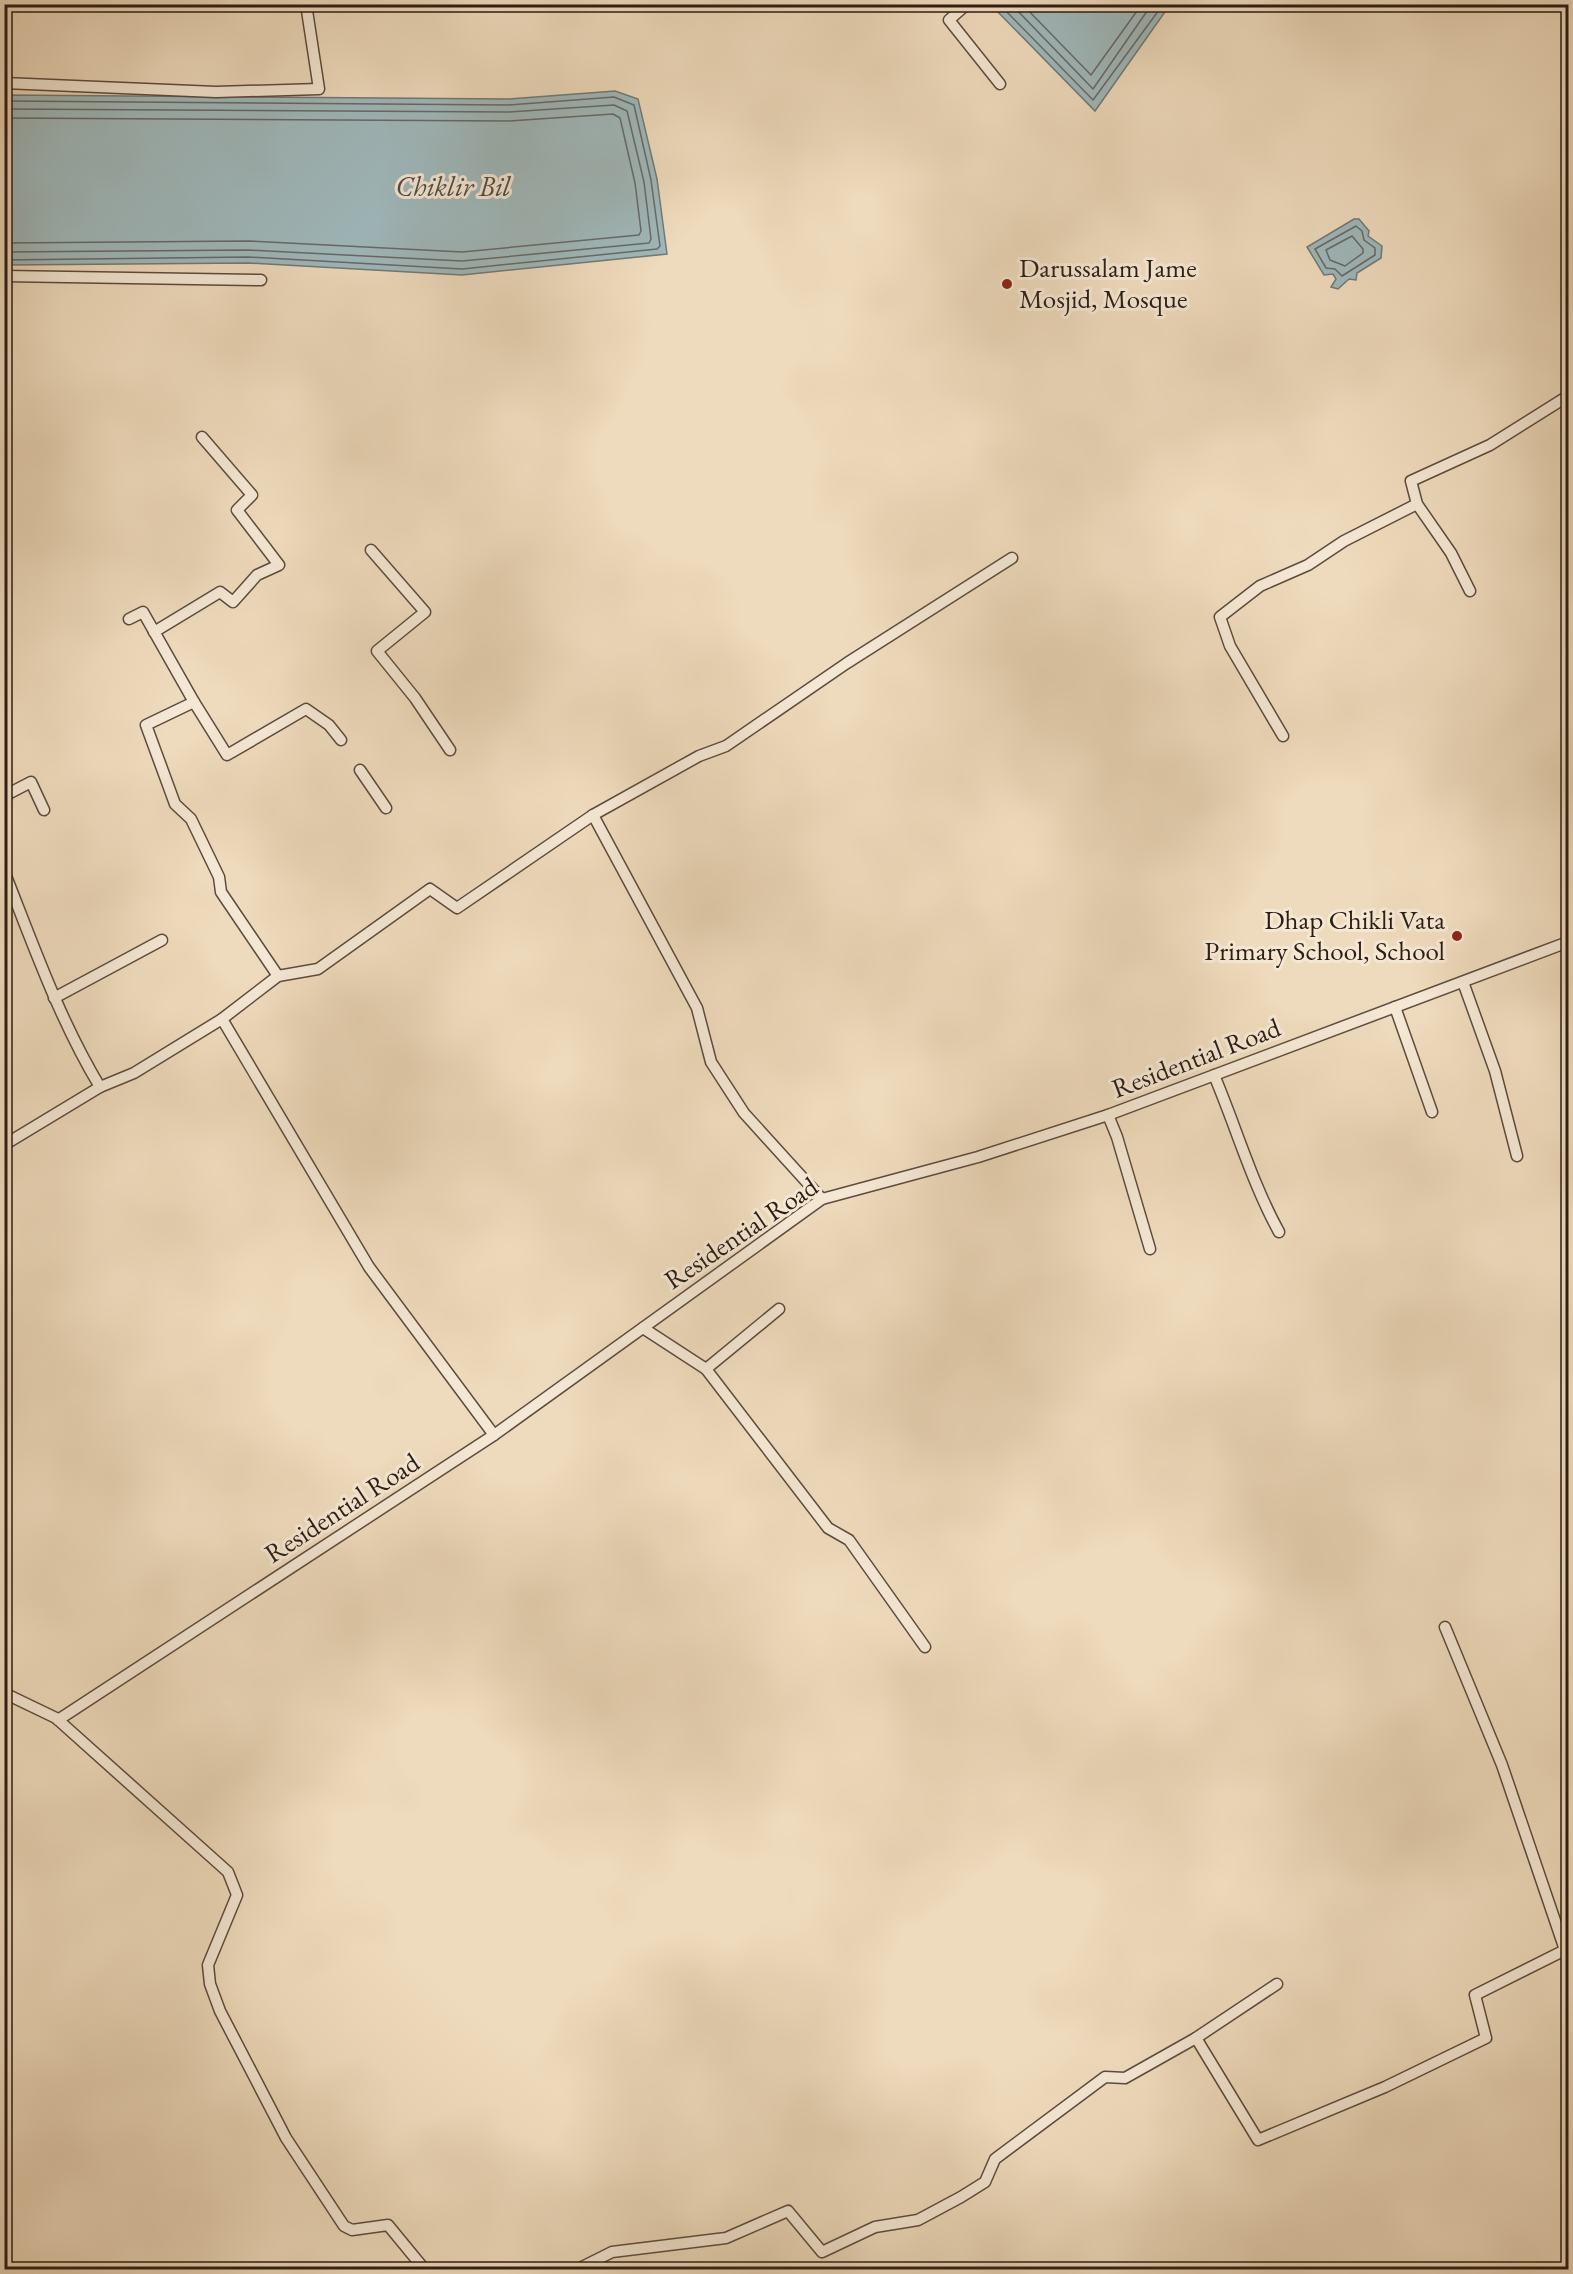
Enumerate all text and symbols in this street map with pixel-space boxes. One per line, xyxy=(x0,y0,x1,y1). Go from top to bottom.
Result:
water label: Chiklir Bil xyxy=(395,168,512,204)
place label: Darussalam Jame Mosjid, Mosque xyxy=(1019,250,1197,316)
marker: Darussalam Jame Mosjid, Mosque xyxy=(1000,277,1014,291)
place label: Dhap Chikli Vata Primary School, School xyxy=(1204,902,1445,968)
marker: Dhap Chikli Vata Primary School, School xyxy=(1450,929,1464,943)
street label: Residential Road xyxy=(1107,1009,1285,1106)
street label: Residential Road xyxy=(657,1168,824,1297)
street label: Residential Road xyxy=(258,1444,426,1571)

